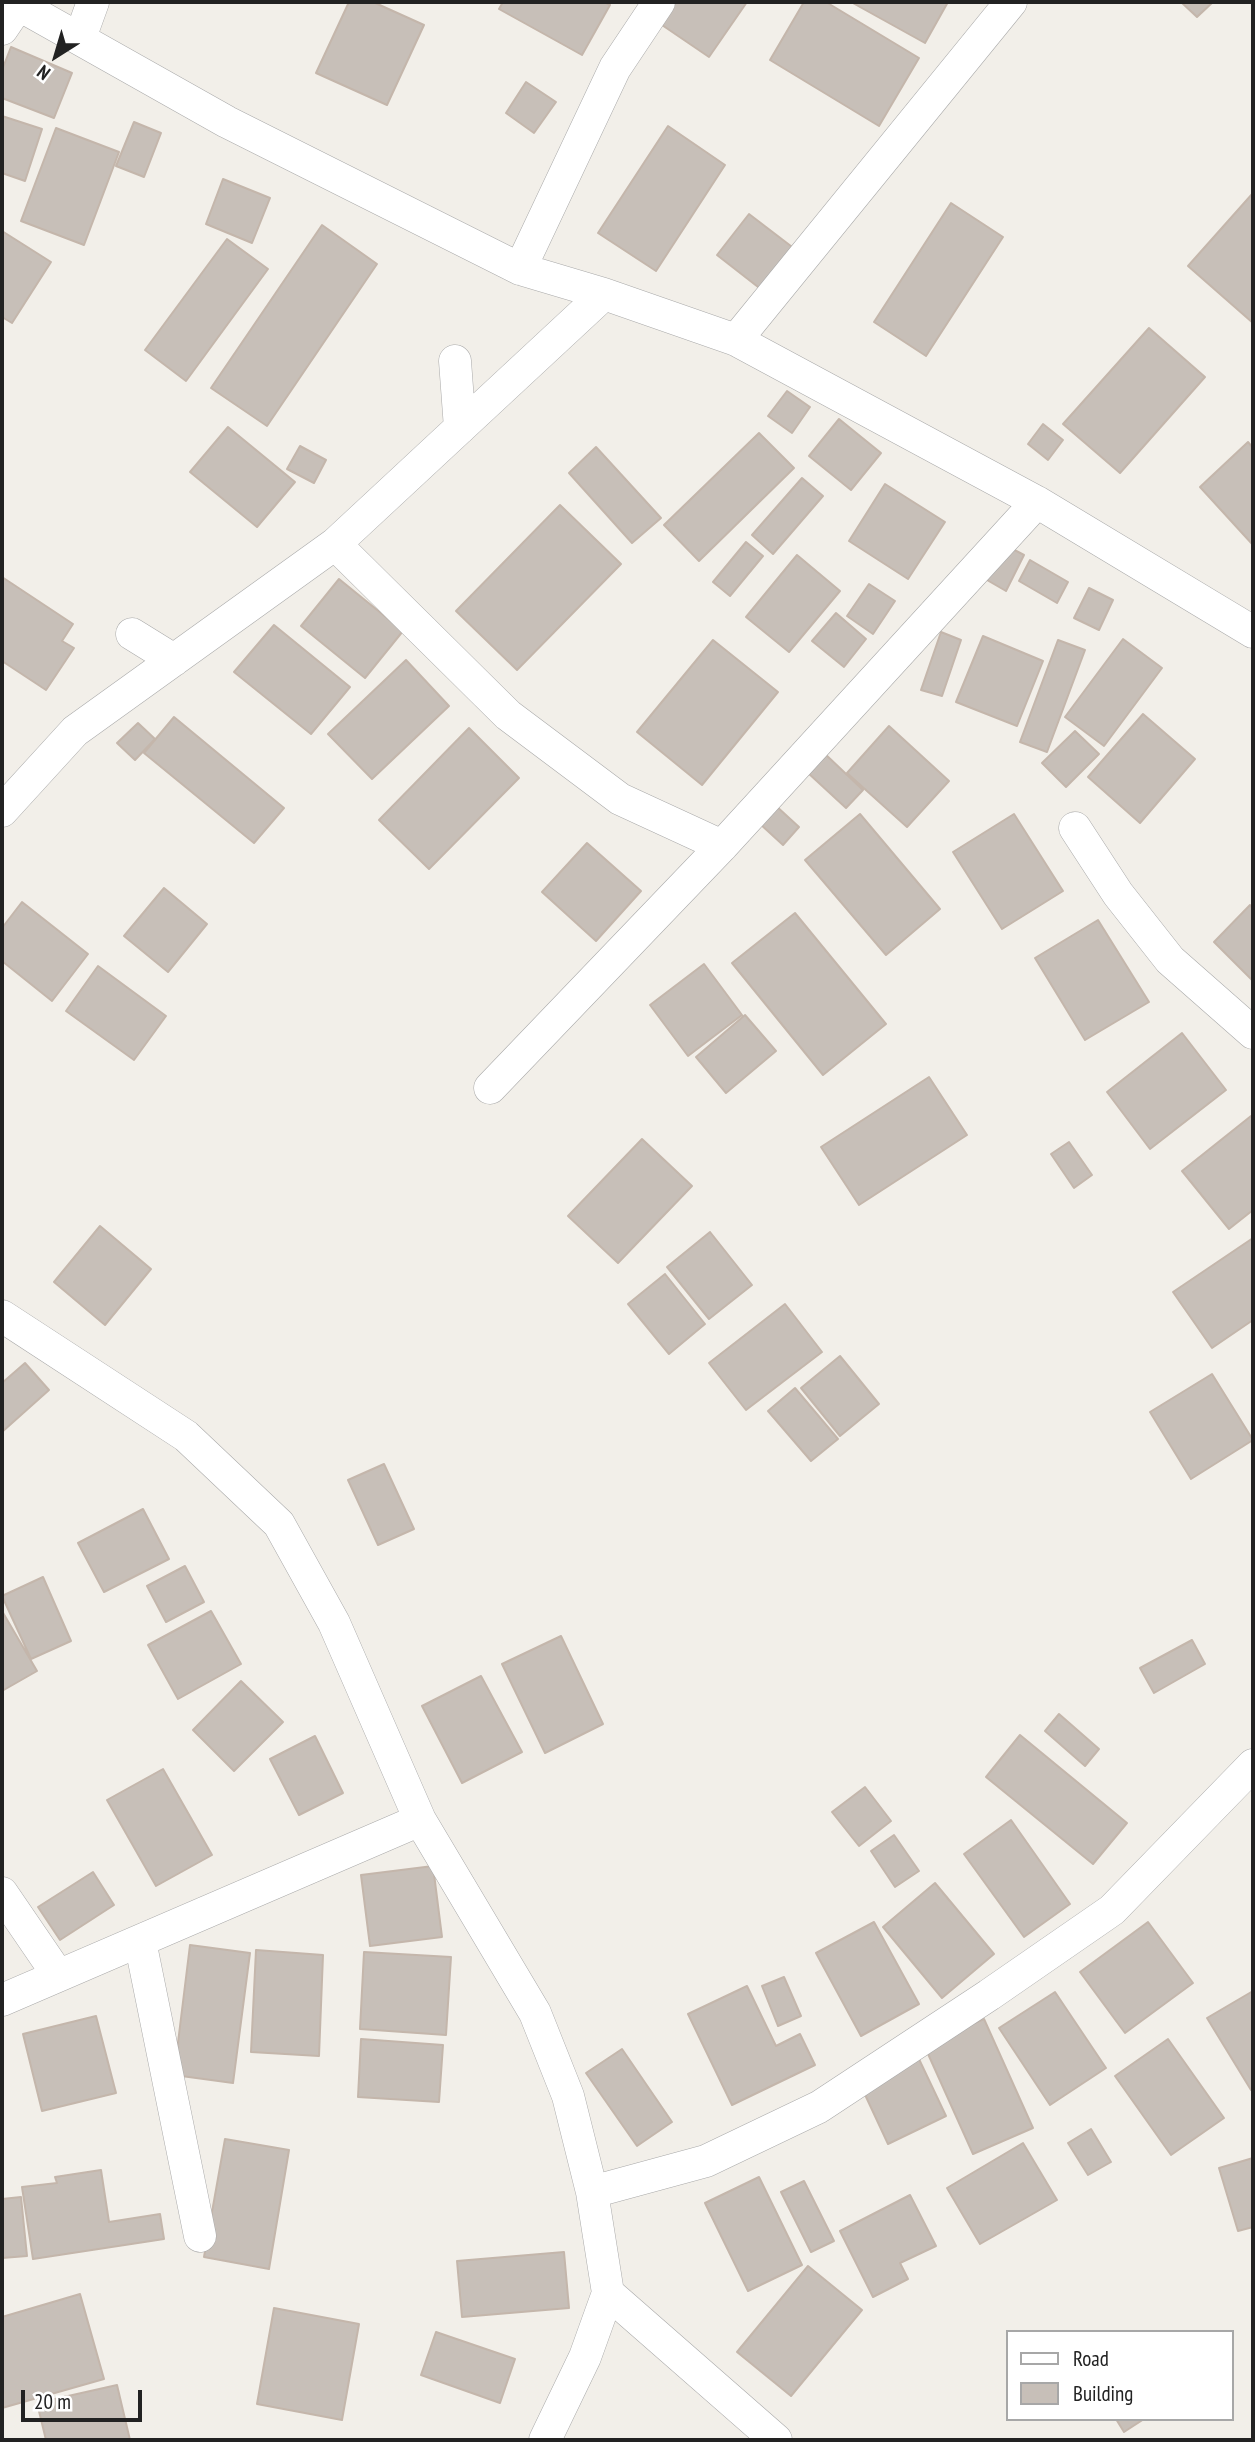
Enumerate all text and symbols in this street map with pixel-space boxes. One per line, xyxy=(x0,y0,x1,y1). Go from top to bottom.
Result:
north arrow xyxy=(21,21,91,91)
text: N xyxy=(32,60,55,85)
legend xyxy=(1006,2330,1234,2421)
text: Road xyxy=(1073,2345,1109,2372)
scale bar xyxy=(24,2376,145,2420)
text: Building xyxy=(1073,2380,1133,2407)
text: 20 m xyxy=(34,2388,71,2415)

